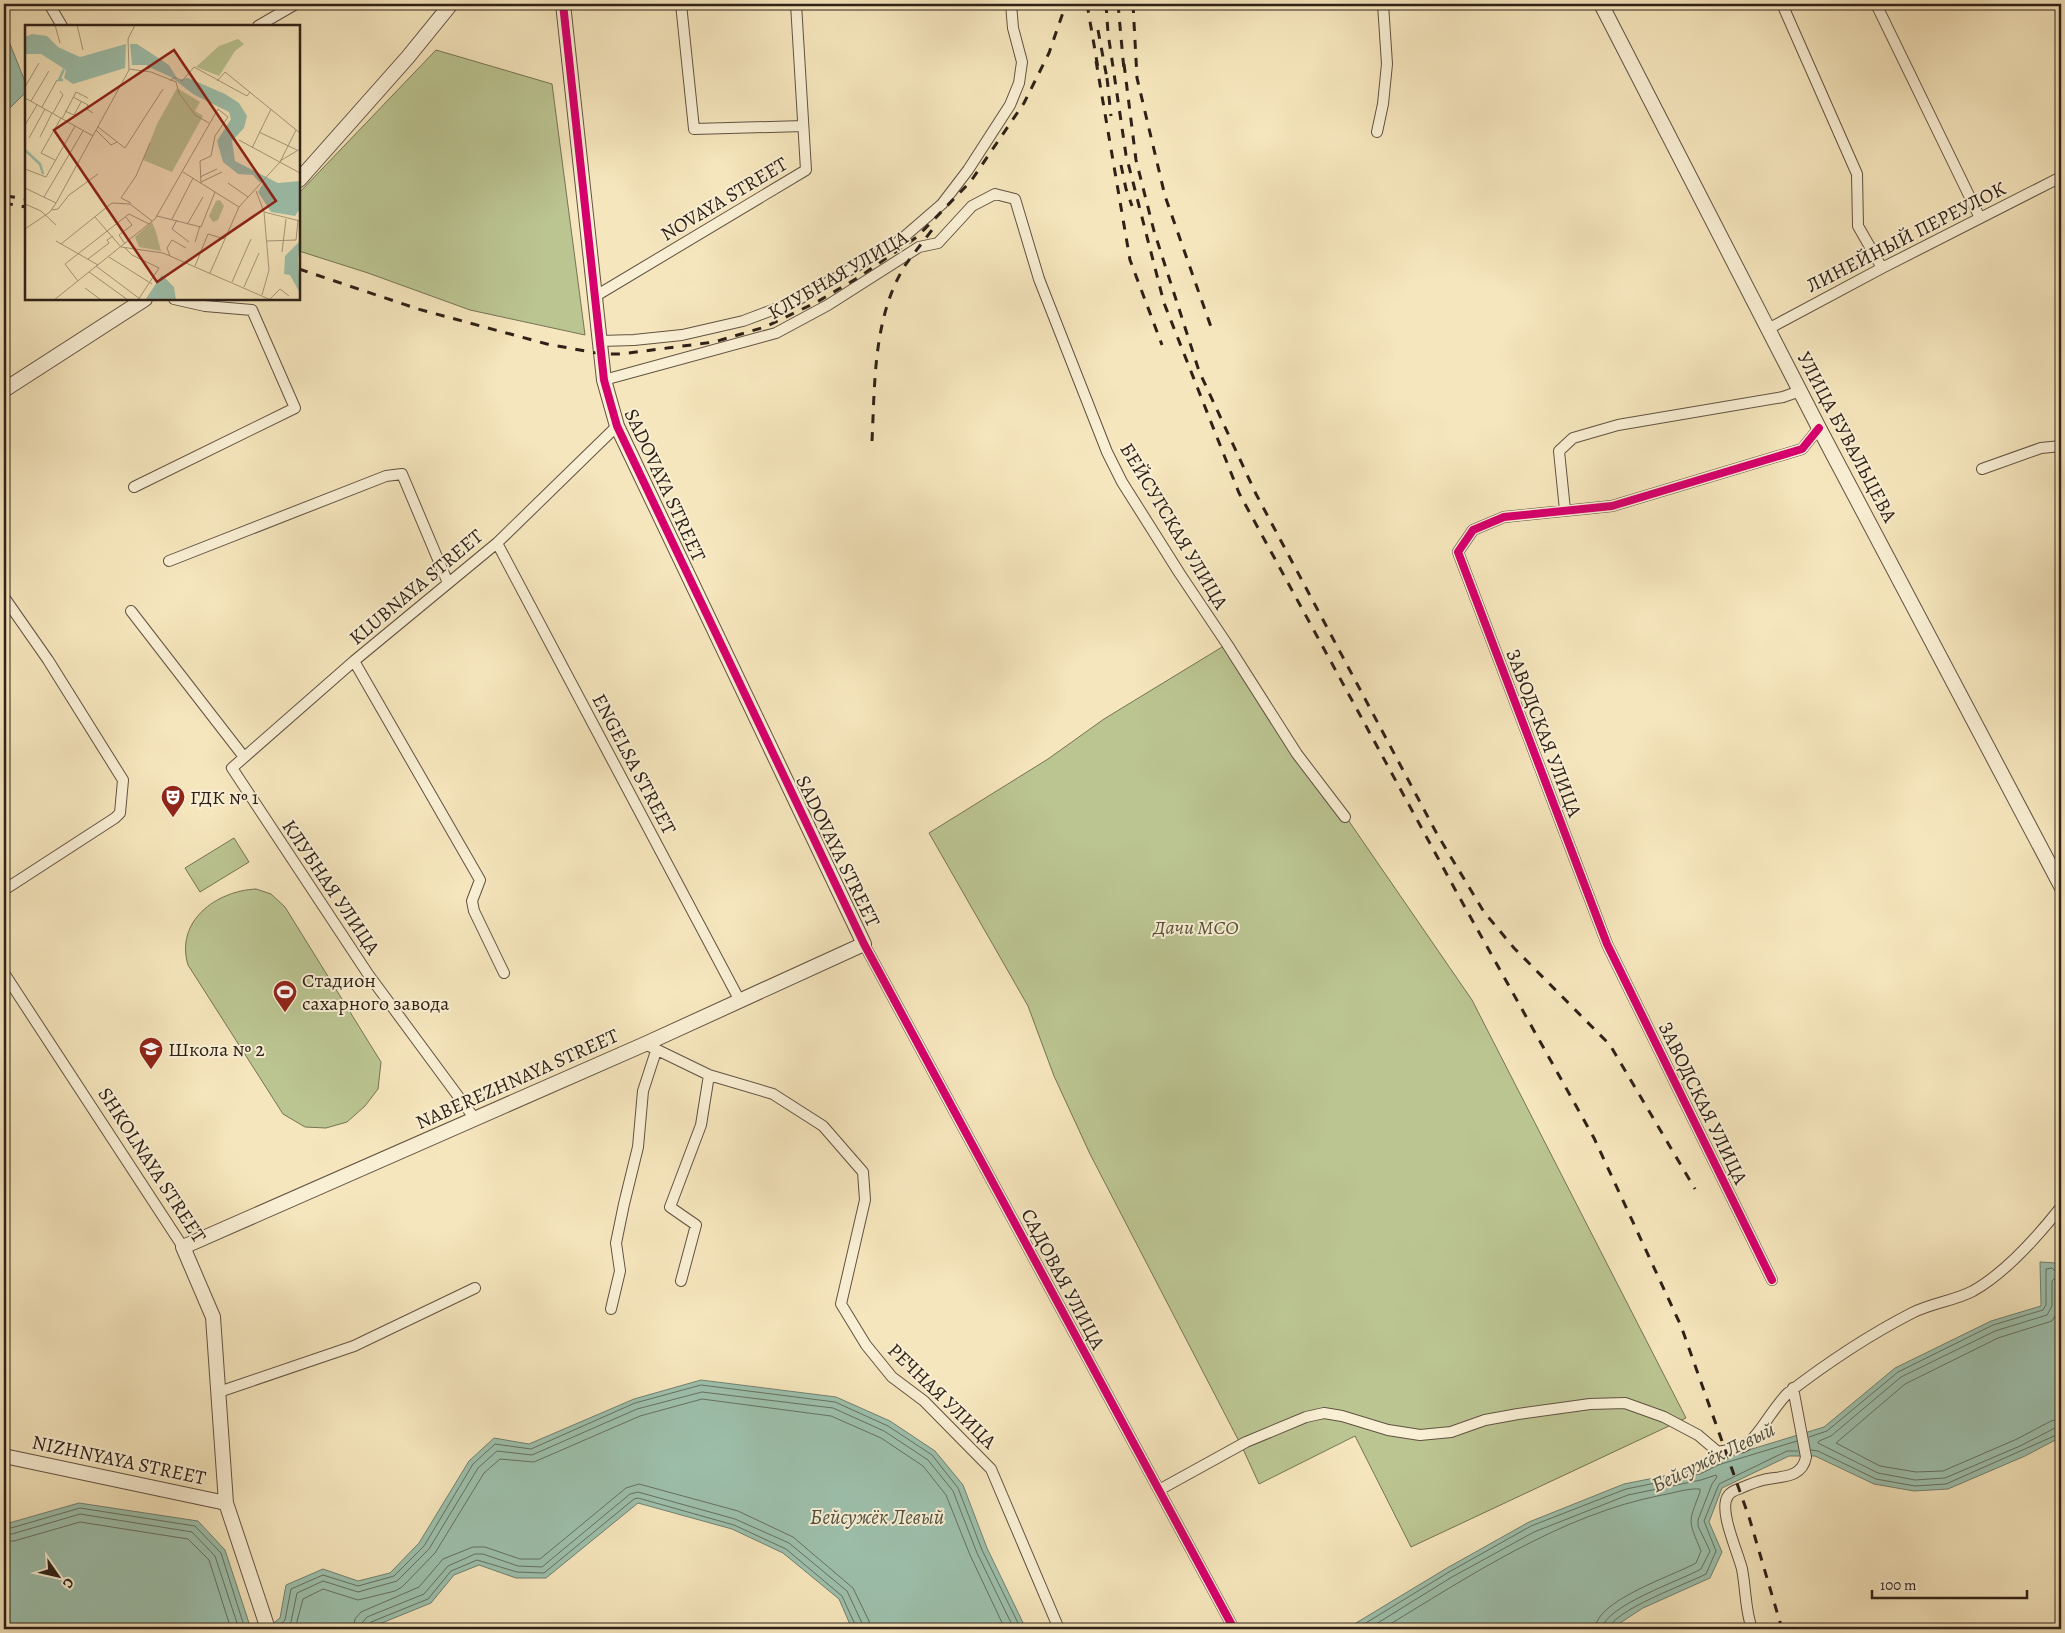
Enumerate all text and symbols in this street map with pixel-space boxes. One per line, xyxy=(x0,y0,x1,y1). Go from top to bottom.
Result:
inset map xyxy=(25,25,300,300)
street label: NOVAYA STREET xyxy=(655,150,793,248)
street label: ЛИНЕЙНЫЙ ПЕРЕУЛОК xyxy=(1802,175,2010,299)
street label: КЛУБНАЯ УЛИЦА xyxy=(763,224,913,326)
street label: УЛИЦА БУВАЛЬЦЕВА xyxy=(1791,347,1904,527)
street label: SADOVAYA STREET xyxy=(618,404,712,566)
street label: БЕЙСУГСКАЯ УЛИЦА xyxy=(1114,438,1235,615)
street label: KLUBNAYA STREET xyxy=(343,523,489,651)
street label: ЗАВОДСКАЯ УЛИЦА xyxy=(1500,645,1589,821)
street label: ENGELSA STREET xyxy=(585,689,683,839)
street label: SADOVAYA STREET xyxy=(790,771,886,931)
theatre icon: ГДК № 1 xyxy=(160,784,186,818)
place label: ГДК № 1 xyxy=(190,784,259,811)
street label: КЛУБНАЯ УЛИЦА xyxy=(276,814,386,960)
park label: Дачи МСО xyxy=(1152,914,1238,941)
place label: Стадион сахарного завода xyxy=(302,967,450,1017)
sports icon: Стадион сахарного завода xyxy=(272,979,298,1013)
street label: ЗАВОДСКАЯ УЛИЦА xyxy=(1652,1017,1754,1189)
street label: NABEREZHNAYA STREET xyxy=(411,1022,623,1136)
school or university icon: Школа № 2 xyxy=(138,1036,164,1070)
place label: Школа № 2 xyxy=(168,1036,265,1063)
street label: SHKOLNAYA STREET xyxy=(92,1082,212,1248)
street label: САДОВАЯ УЛИЦА xyxy=(1015,1204,1112,1354)
street label: РЕЧНАЯ УЛИЦА xyxy=(882,1337,1003,1455)
water label: Бейсужёк Левый xyxy=(1647,1415,1779,1499)
street label: NIZHNYAYA STREET xyxy=(30,1428,209,1492)
water label: Бейсужёк Левый xyxy=(810,1503,944,1531)
north arrow xyxy=(32,1550,82,1600)
scale bar xyxy=(1872,1568,2028,1600)
text: С xyxy=(58,1574,79,1592)
text: 100 m xyxy=(1880,1575,1917,1595)

